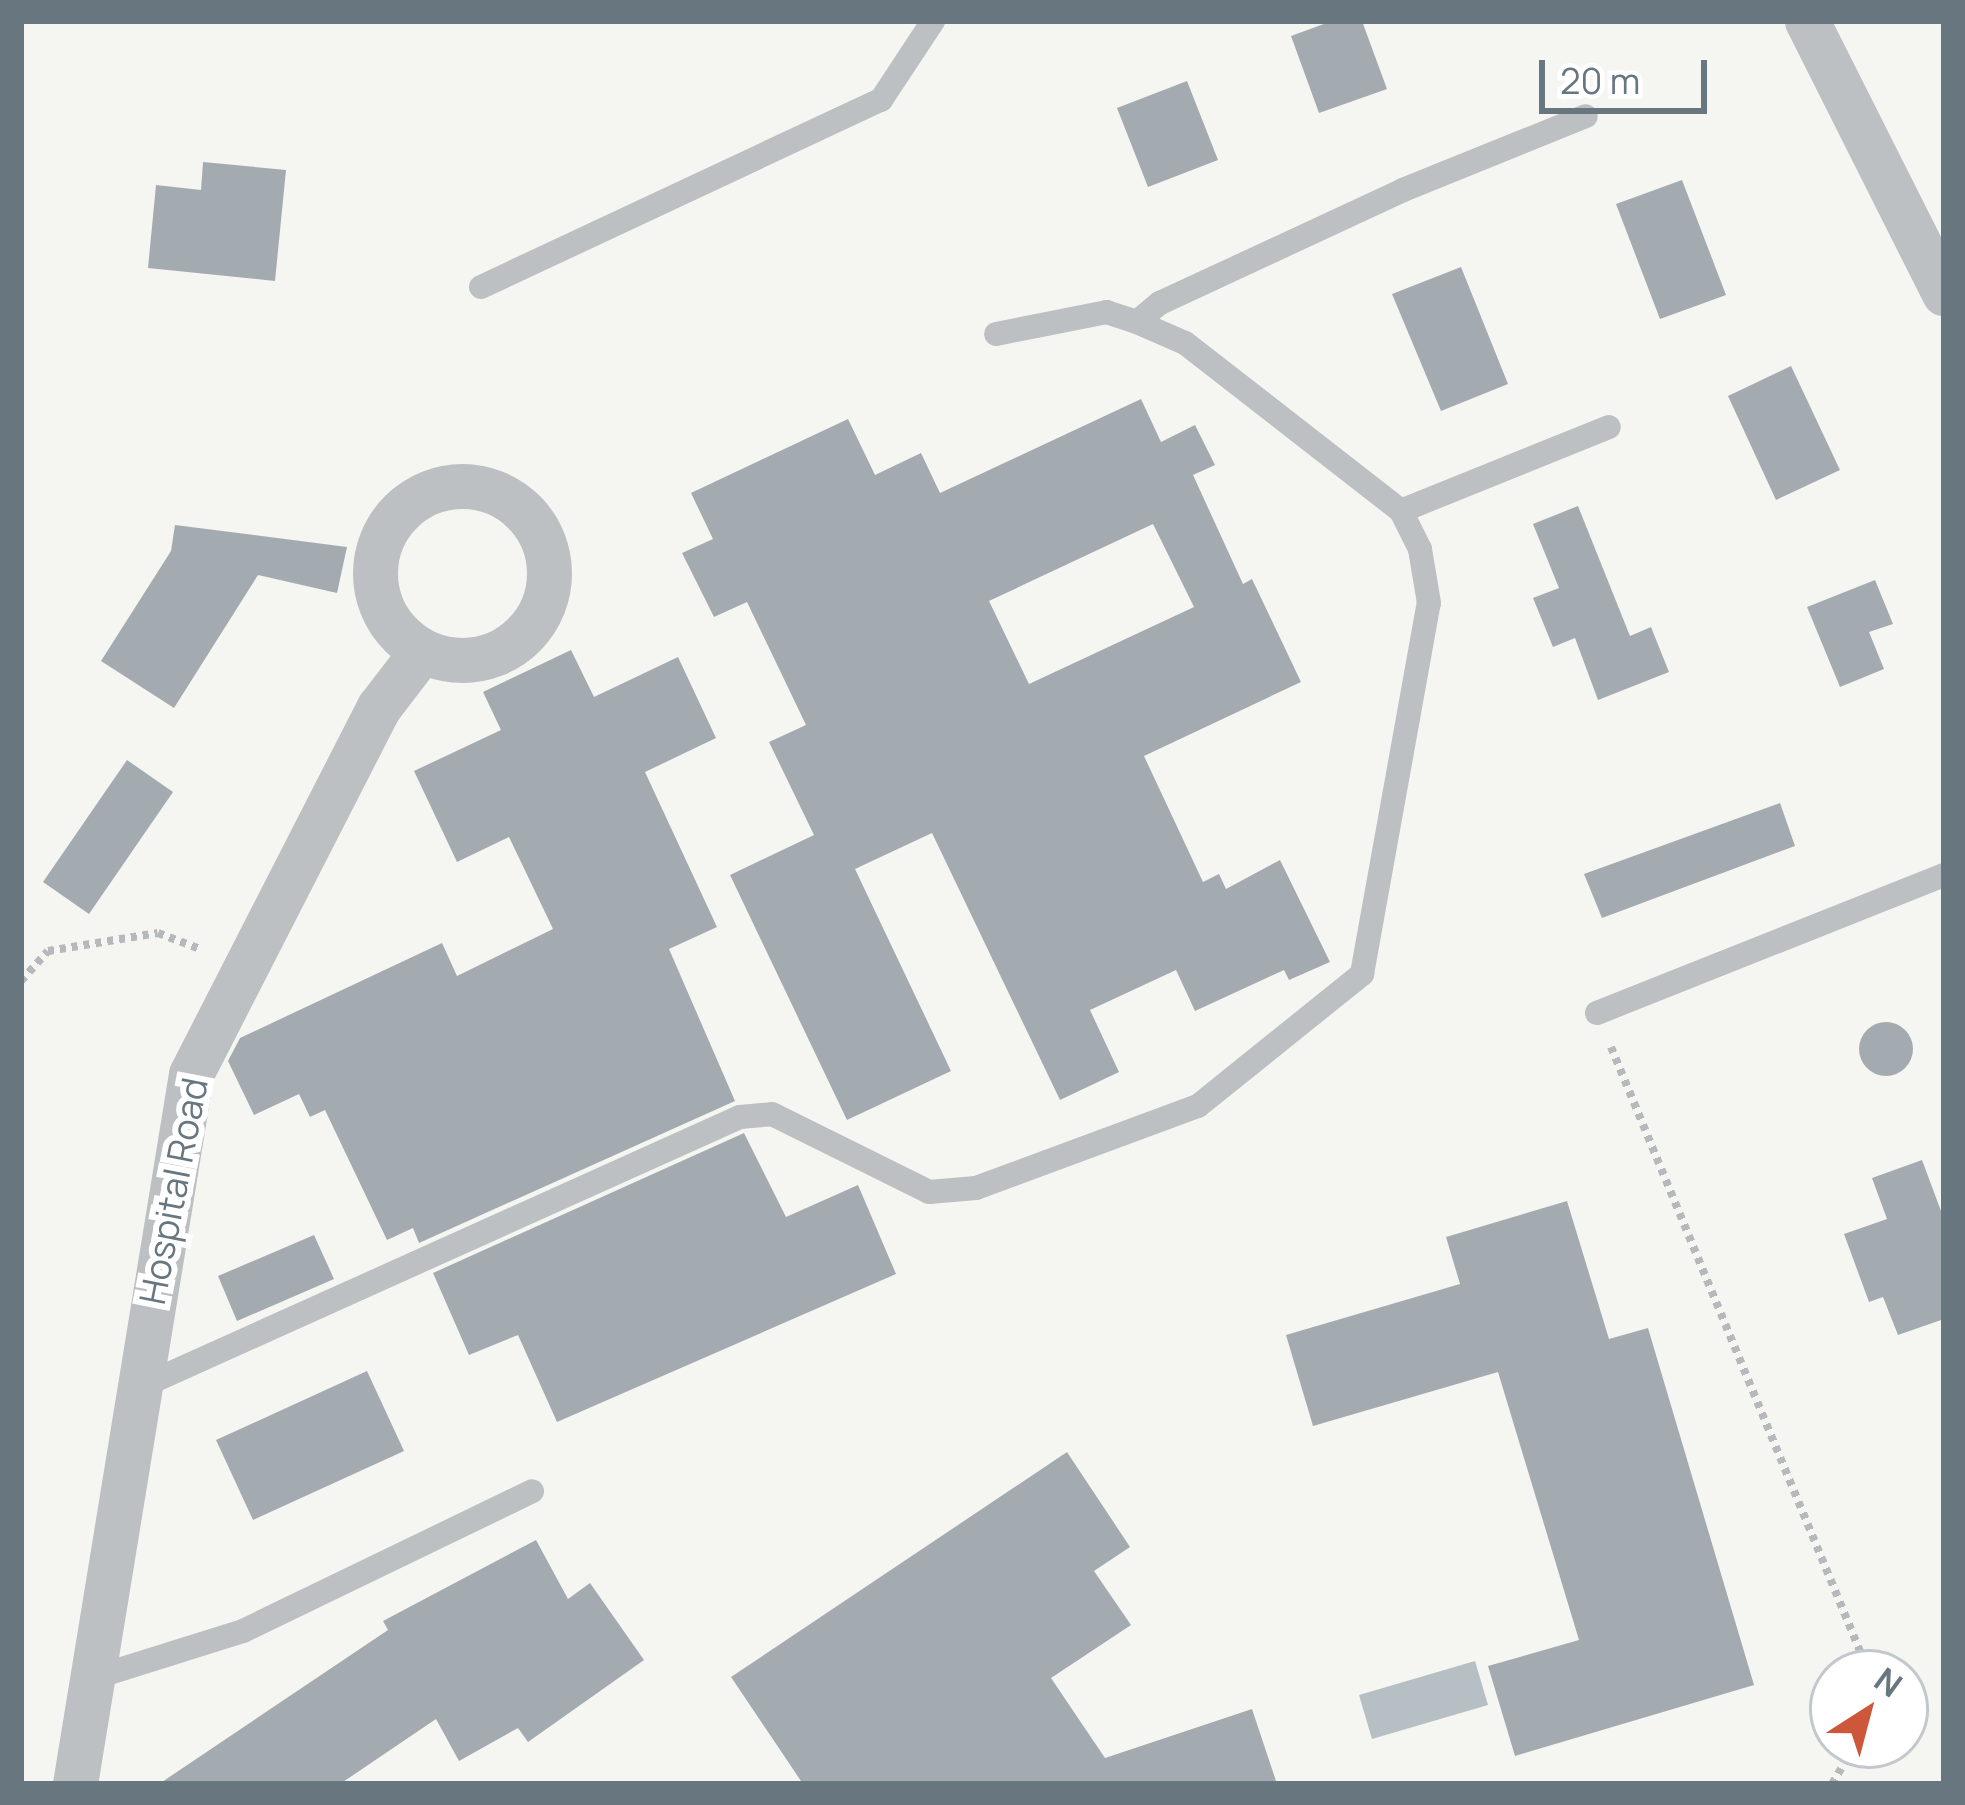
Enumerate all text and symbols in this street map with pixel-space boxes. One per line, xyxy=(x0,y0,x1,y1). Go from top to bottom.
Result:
scale bar xyxy=(1545,36,1713,110)
text: 20 m xyxy=(1560,56,1640,105)
street label: Hospital Road xyxy=(130,1074,216,1308)
north arrow xyxy=(1809,1649,1929,1769)
text: N xyxy=(1866,1657,1911,1707)

